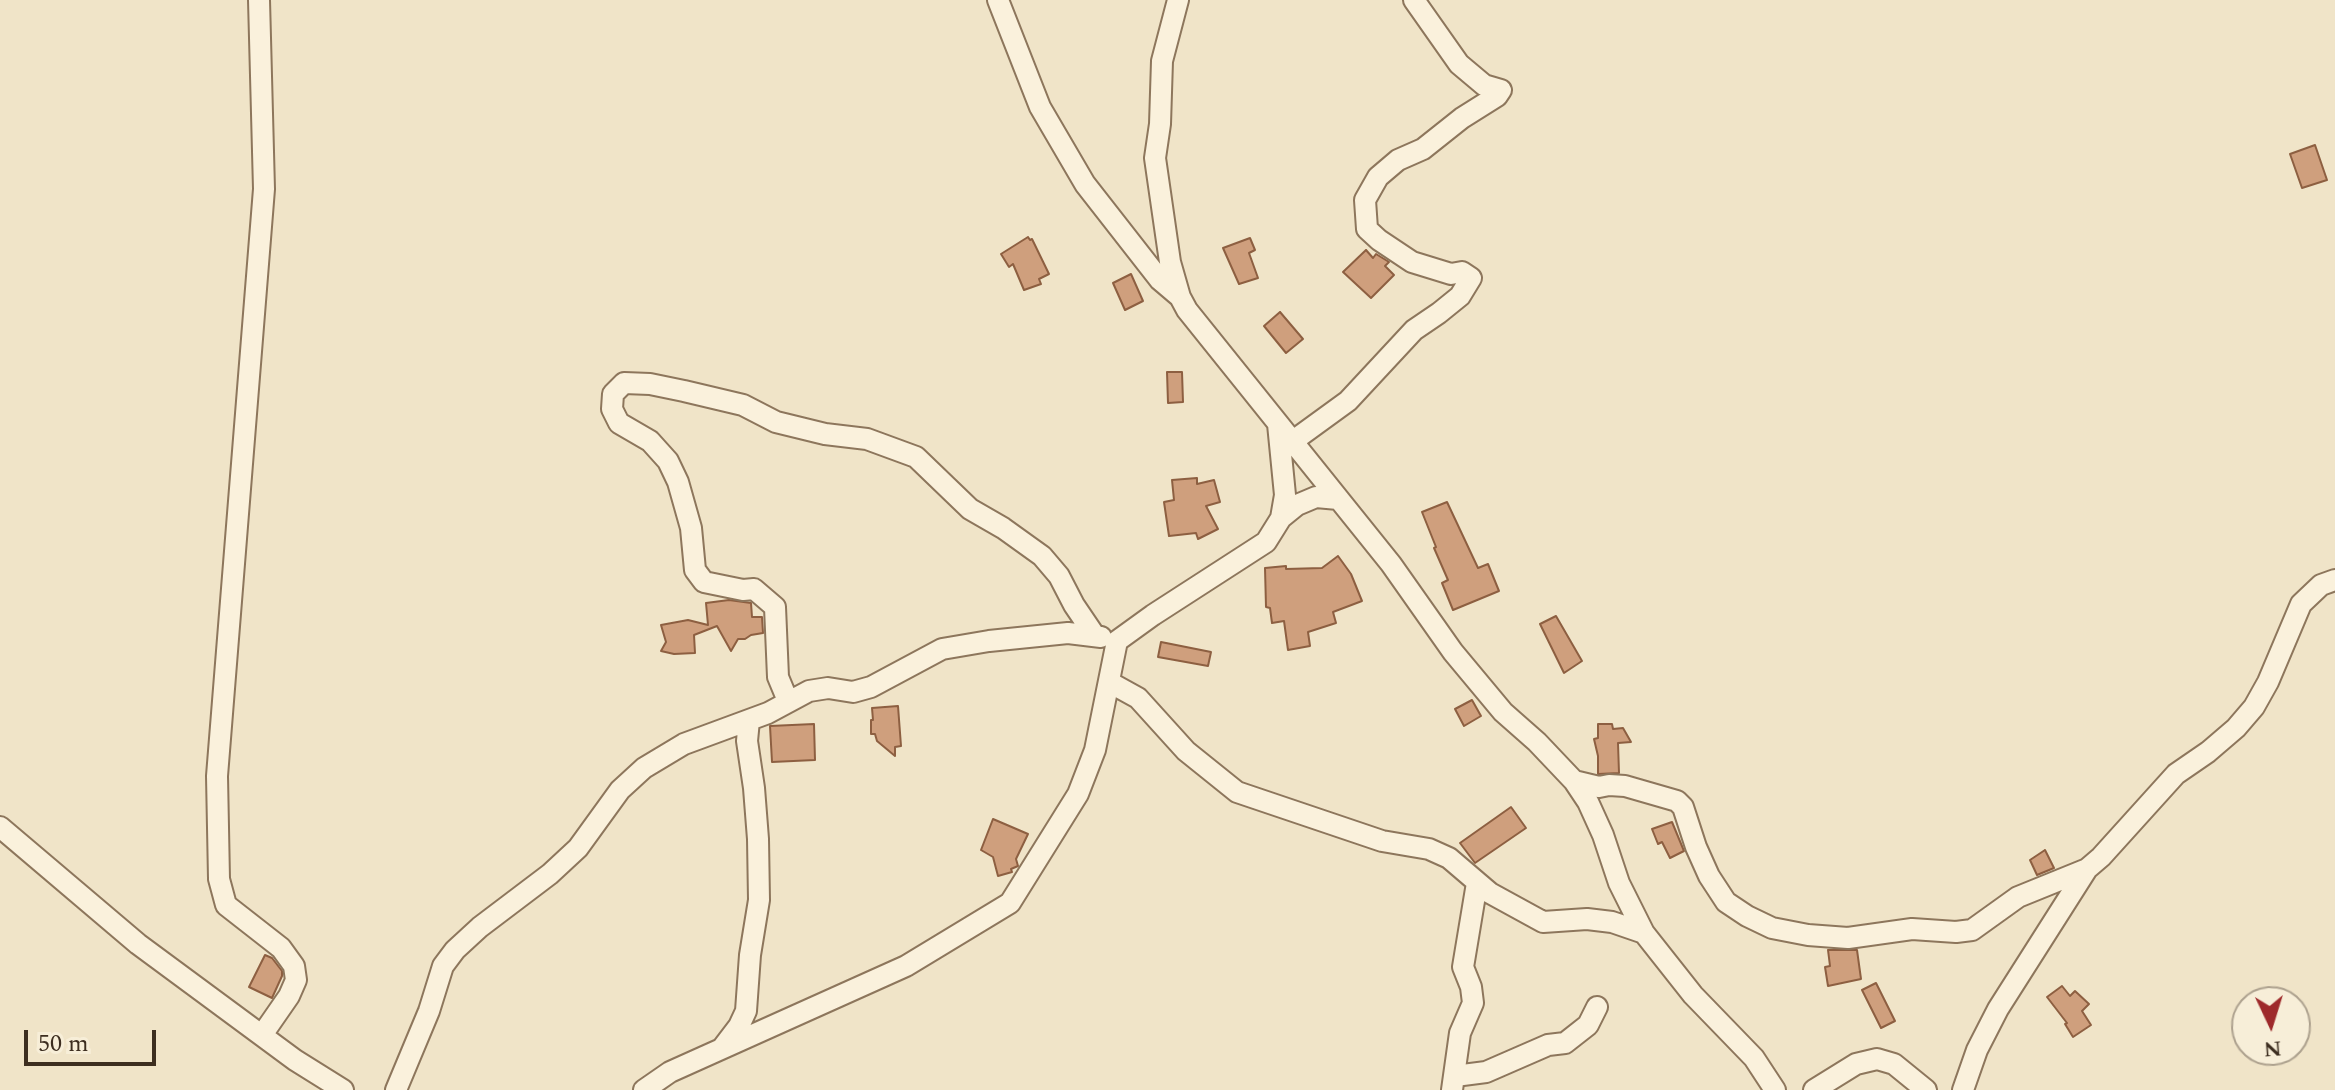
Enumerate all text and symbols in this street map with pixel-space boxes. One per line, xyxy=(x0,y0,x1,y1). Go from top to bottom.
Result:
north arrow xyxy=(2231,986,2311,1066)
scale bar xyxy=(28,1014,160,1064)
text: 50 m xyxy=(38,1026,89,1062)
text: N xyxy=(2262,1031,2283,1066)

